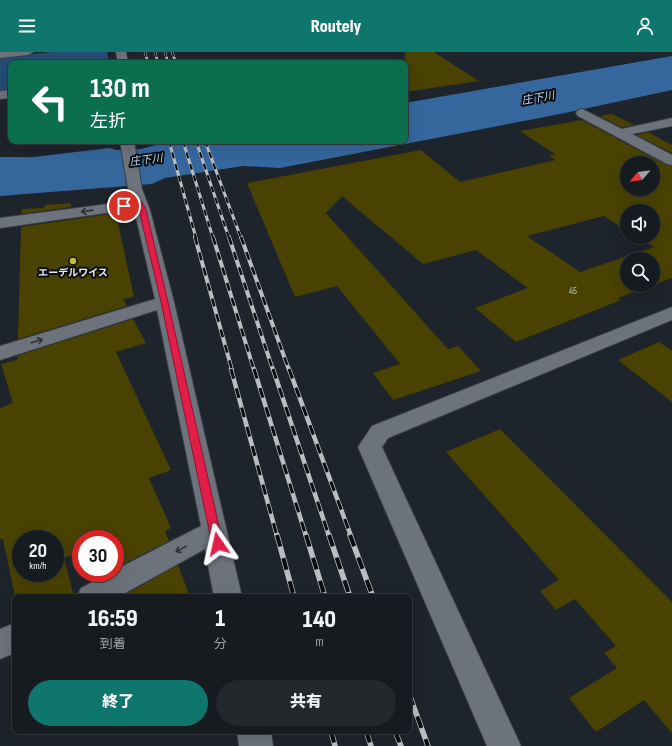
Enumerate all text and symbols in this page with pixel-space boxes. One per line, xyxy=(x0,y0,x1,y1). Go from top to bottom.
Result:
icon: menu xyxy=(16,15,38,37)
icon: person xyxy=(634,15,656,37)
text: Routely xyxy=(311,16,361,37)
text: 130 m xyxy=(90,72,150,105)
icon: left xyxy=(24,76,76,128)
water label: 庄下川 xyxy=(521,89,556,107)
text: 左折 xyxy=(90,111,126,132)
water label: 庄下川 xyxy=(129,151,164,168)
north arrow xyxy=(620,156,660,196)
map controls xyxy=(620,156,660,292)
pin xyxy=(107,189,141,223)
icon: arrive xyxy=(113,195,135,217)
button: sound xyxy=(620,204,660,244)
one-way arrow xyxy=(81,207,94,215)
button: search xyxy=(620,252,660,292)
marker: エーデルワイス xyxy=(68,256,78,266)
place label: エーデルワイス xyxy=(38,267,108,279)
house number: 45 xyxy=(569,285,577,297)
one-way arrow xyxy=(31,337,44,344)
position arrow xyxy=(197,523,239,565)
speed limit sign: 30 xyxy=(72,530,124,582)
text: 20 xyxy=(29,539,47,563)
one-way arrow xyxy=(175,546,187,553)
text: km/h xyxy=(29,560,47,572)
text: 16:59 xyxy=(88,604,138,633)
text: 1 xyxy=(215,604,225,633)
text: 140 xyxy=(303,605,336,634)
text: m xyxy=(315,634,323,650)
text: 到着 xyxy=(100,636,126,652)
text: 分 xyxy=(214,636,227,652)
button: 終了 xyxy=(28,680,208,726)
button: 共有 xyxy=(216,680,396,726)

